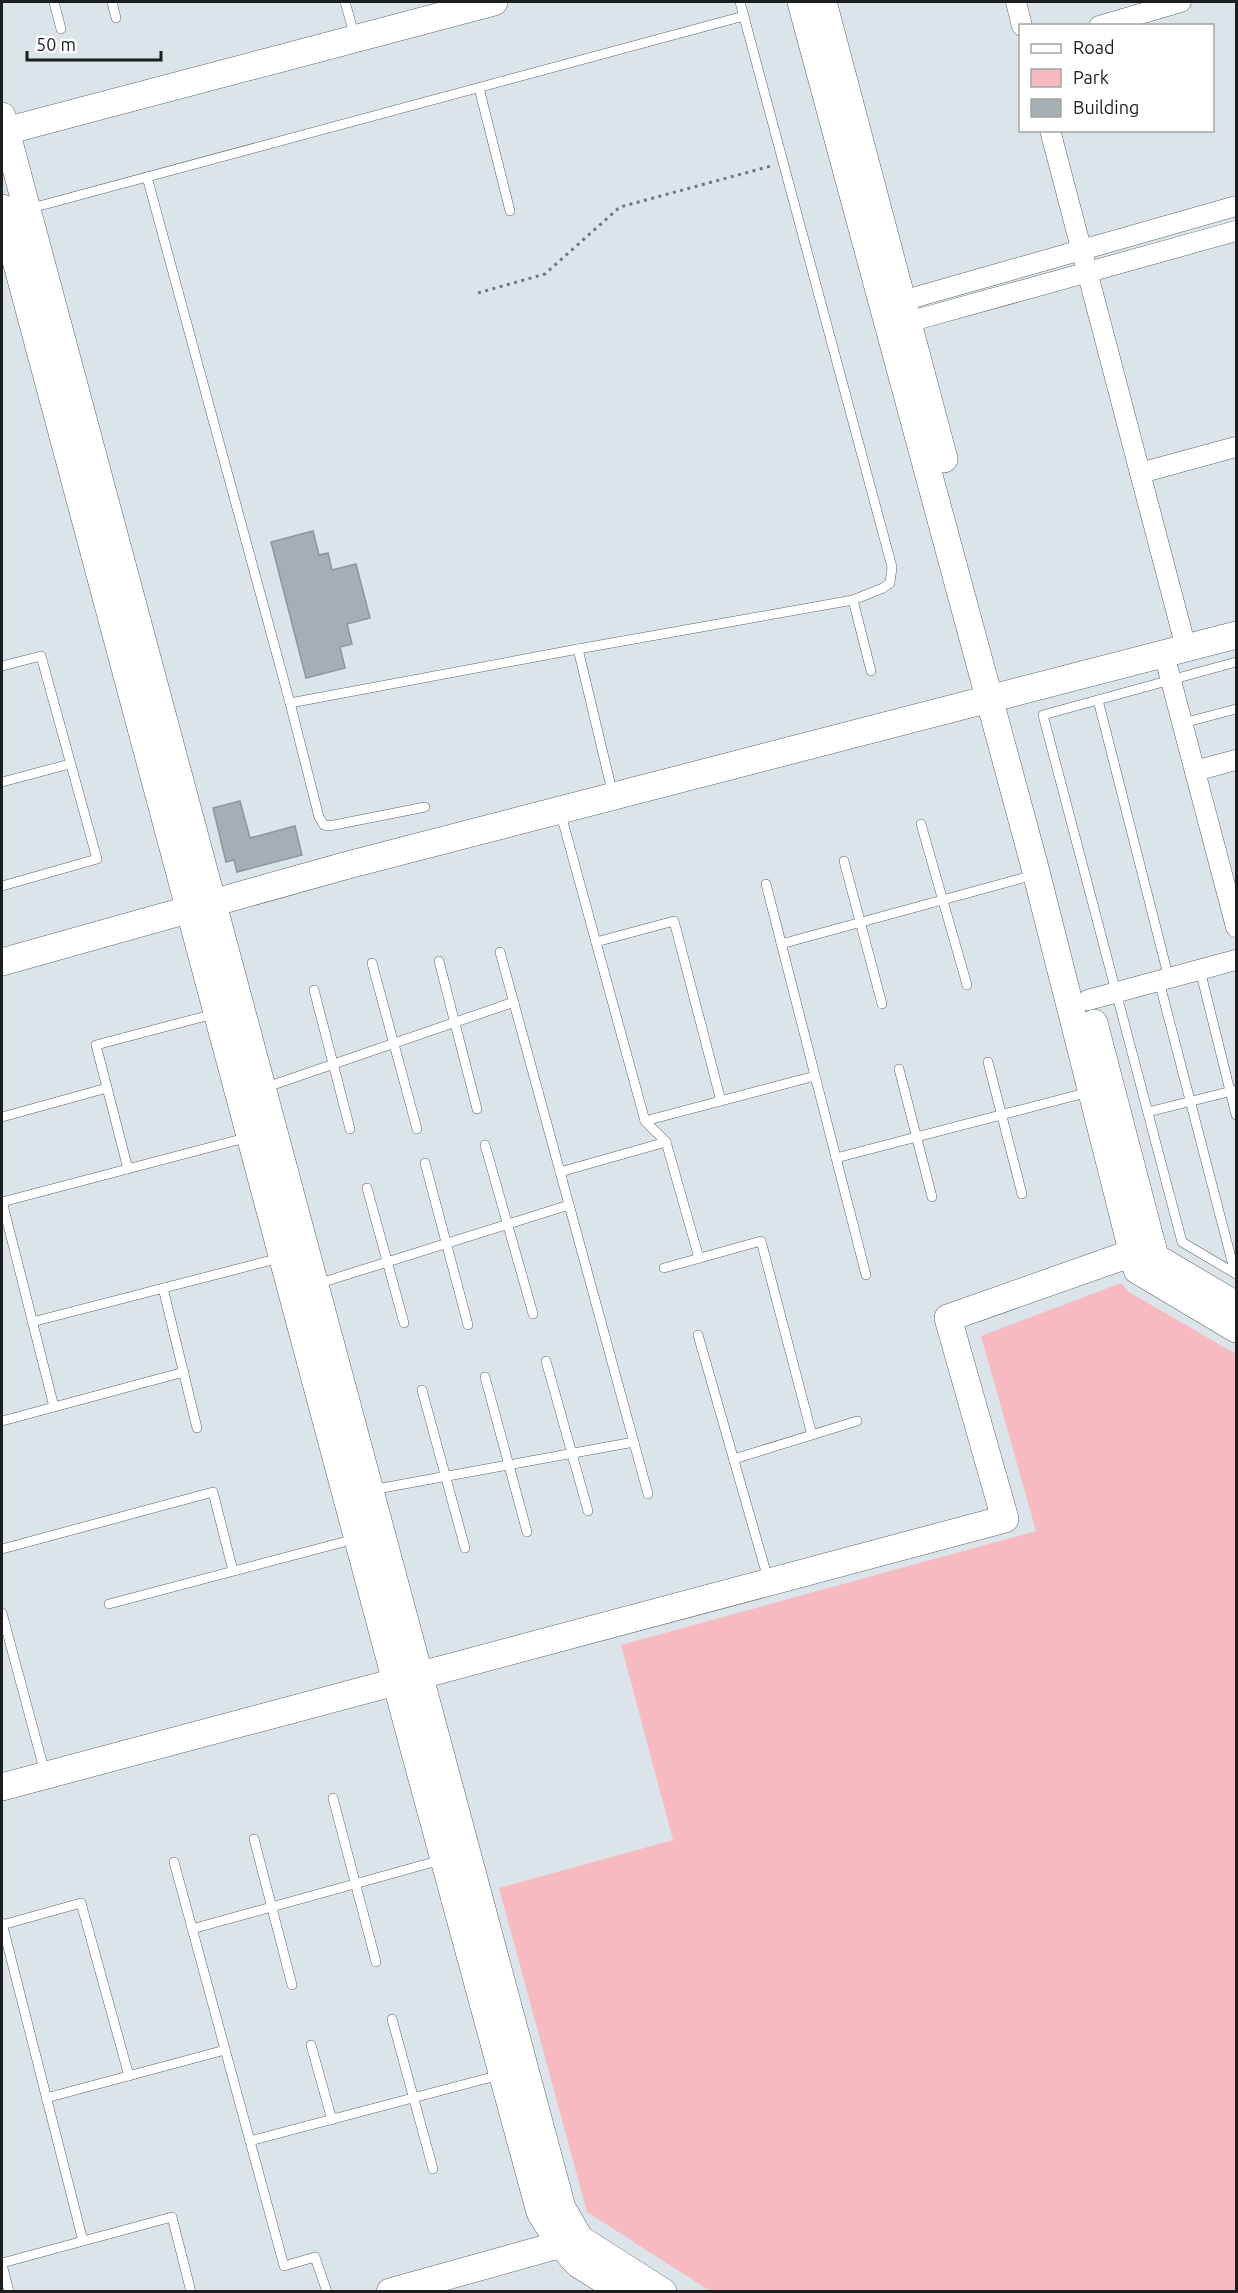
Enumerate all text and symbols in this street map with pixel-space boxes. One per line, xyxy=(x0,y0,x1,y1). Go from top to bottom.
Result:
scale bar xyxy=(27,24,160,62)
legend xyxy=(1019,24,1214,132)
text: 50 m xyxy=(36,34,76,54)
text: Road xyxy=(1073,37,1115,57)
text: Park xyxy=(1073,67,1109,87)
text: Building xyxy=(1073,97,1139,117)

